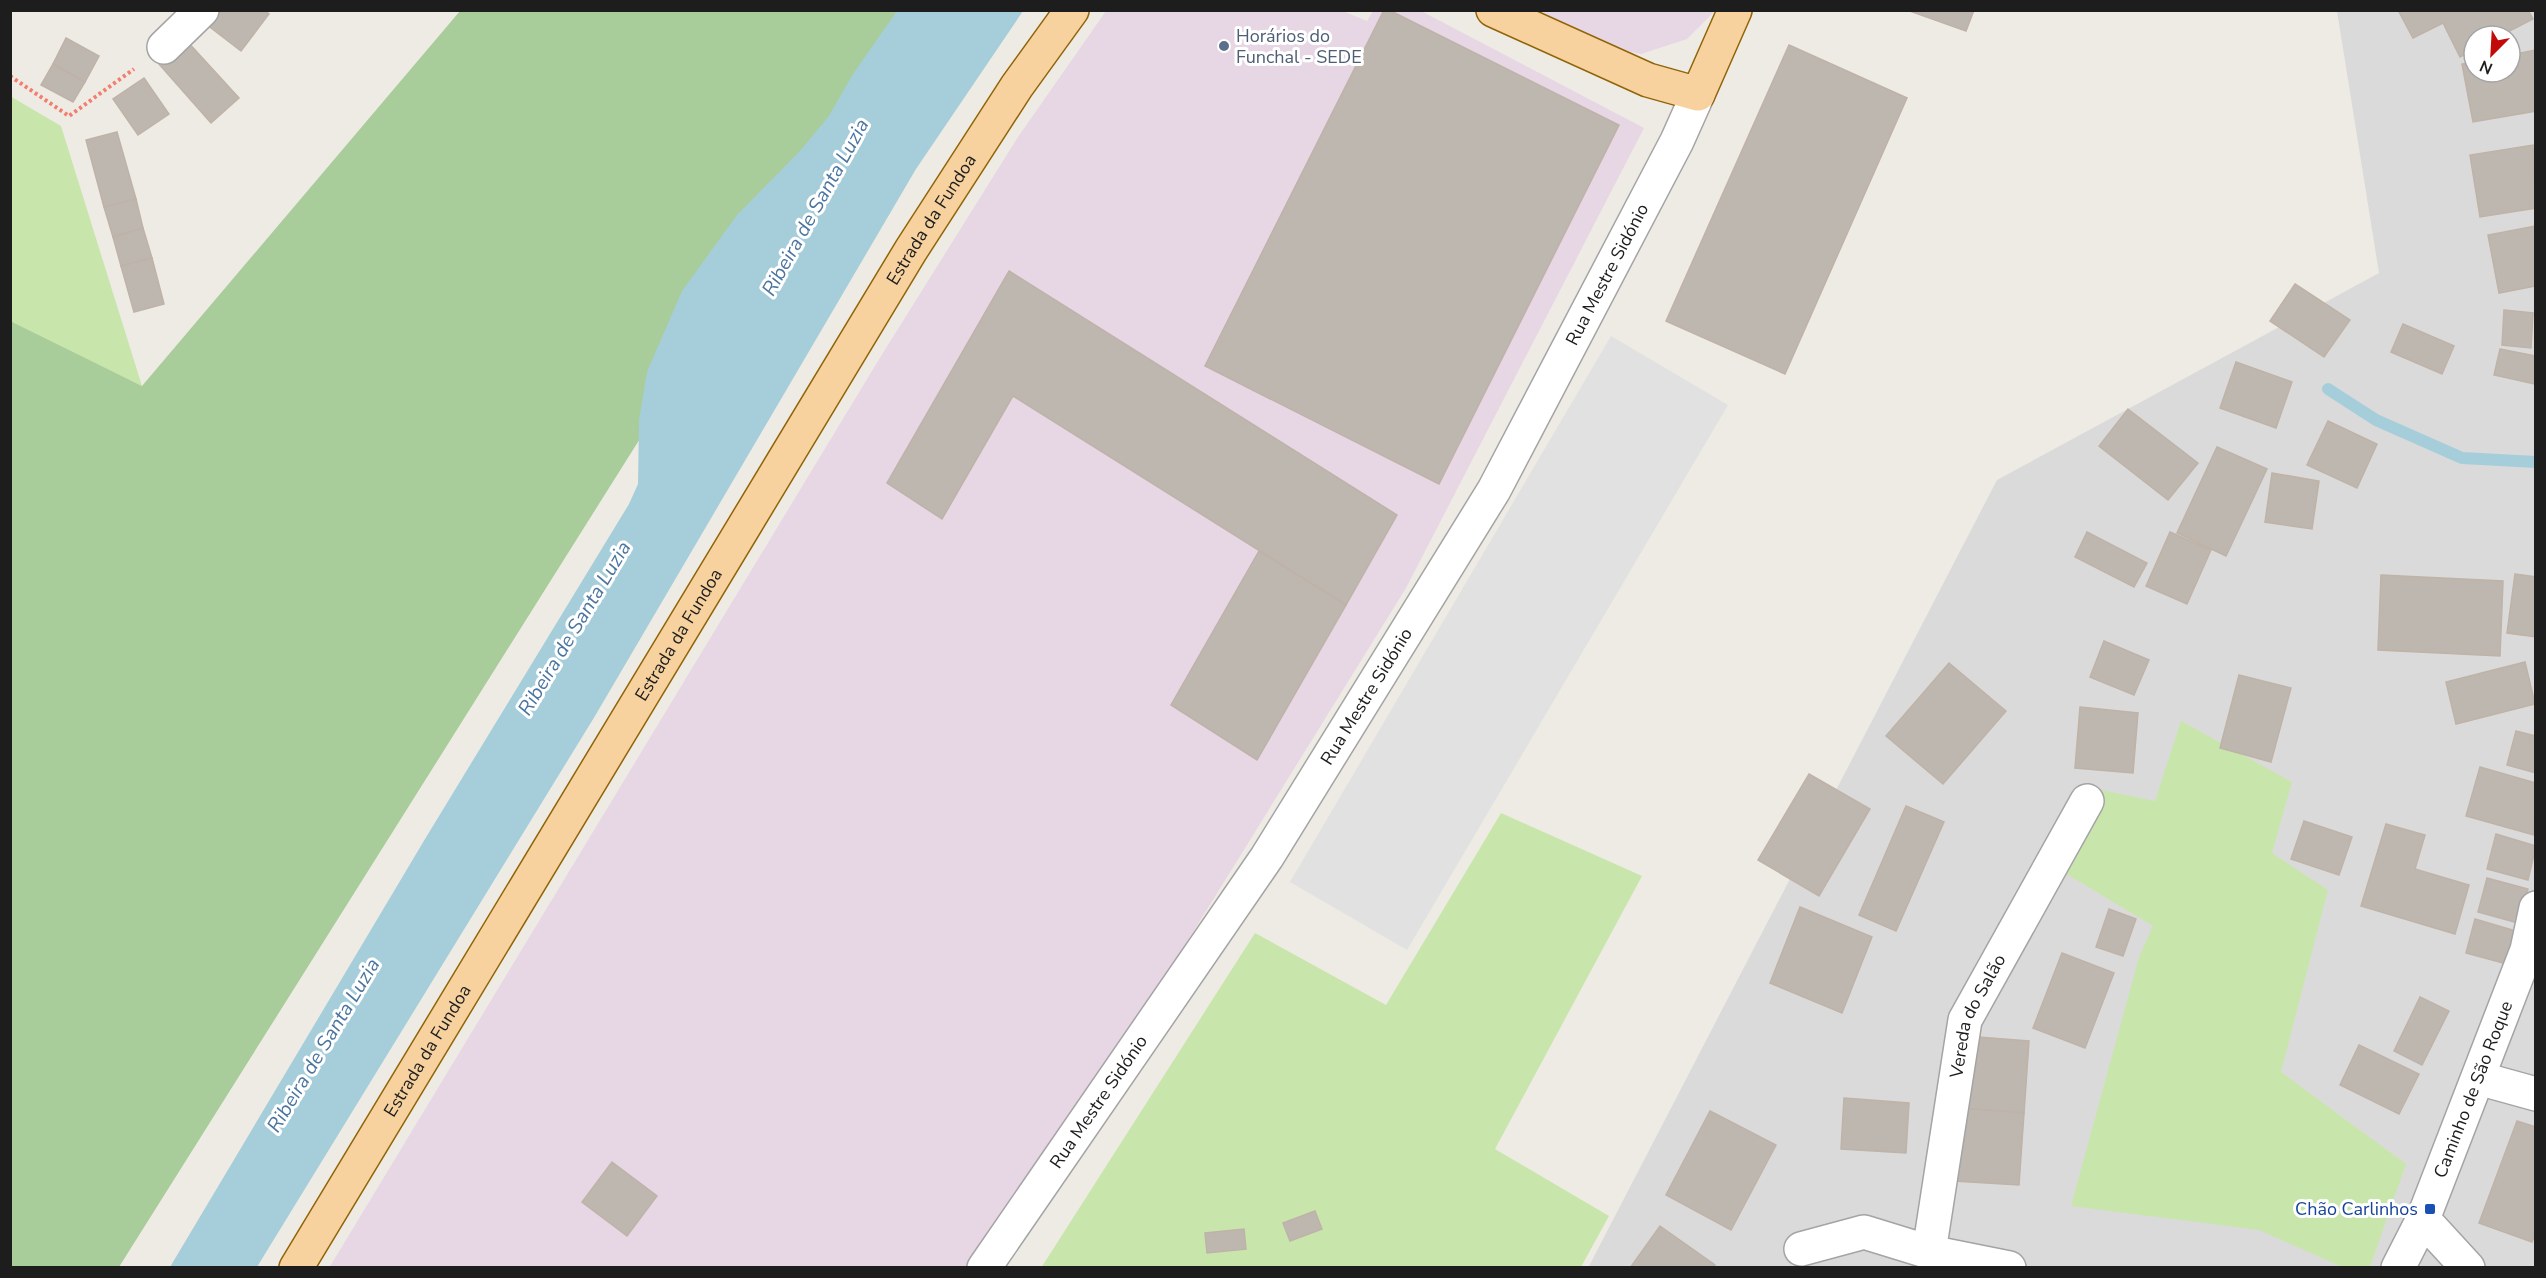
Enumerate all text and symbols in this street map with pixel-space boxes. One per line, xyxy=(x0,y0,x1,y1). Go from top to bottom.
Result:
place label: Horários do Funchal - SEDE xyxy=(1236,24,1362,69)
north arrow xyxy=(2462,24,2522,84)
marker: Horários do Funchal - SEDE xyxy=(1217,39,1231,53)
text: N xyxy=(2476,54,2496,79)
water label: Ribeira de Santa Luzia xyxy=(755,114,875,301)
street label: Estrada da Fundoa xyxy=(881,149,982,289)
street label: Rua Mestre Sidónio xyxy=(1560,199,1654,349)
water label: Ribeira de Santa Luzia xyxy=(512,536,637,720)
street label: Estrada da Fundoa xyxy=(629,564,728,705)
street label: Rua Mestre Sidónio xyxy=(1315,623,1418,769)
street label: Vereda do Salão xyxy=(1944,950,2011,1081)
water label: Ribeira de Santa Luzia xyxy=(261,953,386,1137)
street label: Estrada da Fundoa xyxy=(378,980,477,1121)
street label: Caminho de São Roque xyxy=(2428,997,2518,1181)
street label: Rua Mestre Sidónio xyxy=(1044,1030,1153,1173)
place label: Chão Carlinhos xyxy=(2295,1197,2418,1221)
marker: Chão Carlinhos xyxy=(2423,1202,2437,1216)

